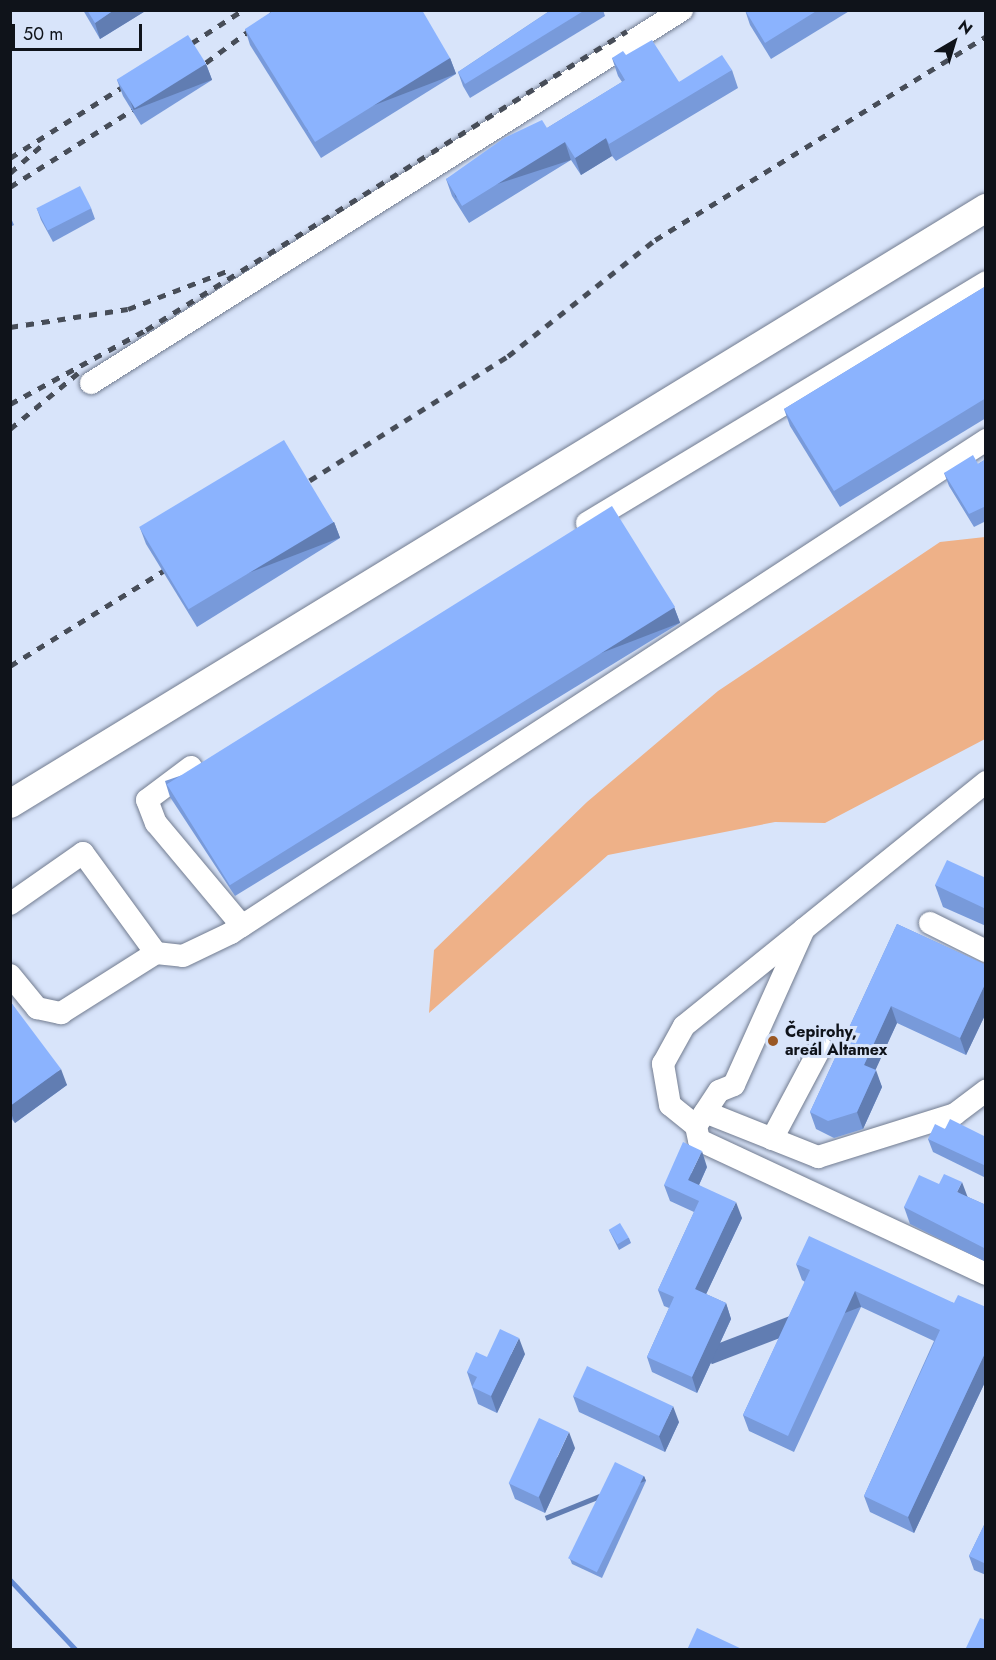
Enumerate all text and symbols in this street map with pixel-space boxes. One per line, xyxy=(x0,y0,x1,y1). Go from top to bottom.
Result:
scale bar xyxy=(15,12,146,50)
north arrow xyxy=(924,12,984,72)
text: N xyxy=(953,14,977,40)
text: 50 m xyxy=(23,21,63,47)
place label: Čepirohy, areál Altamex xyxy=(785,1022,887,1060)
marker: Čepirohy, areál Altamex xyxy=(766,1034,780,1048)

